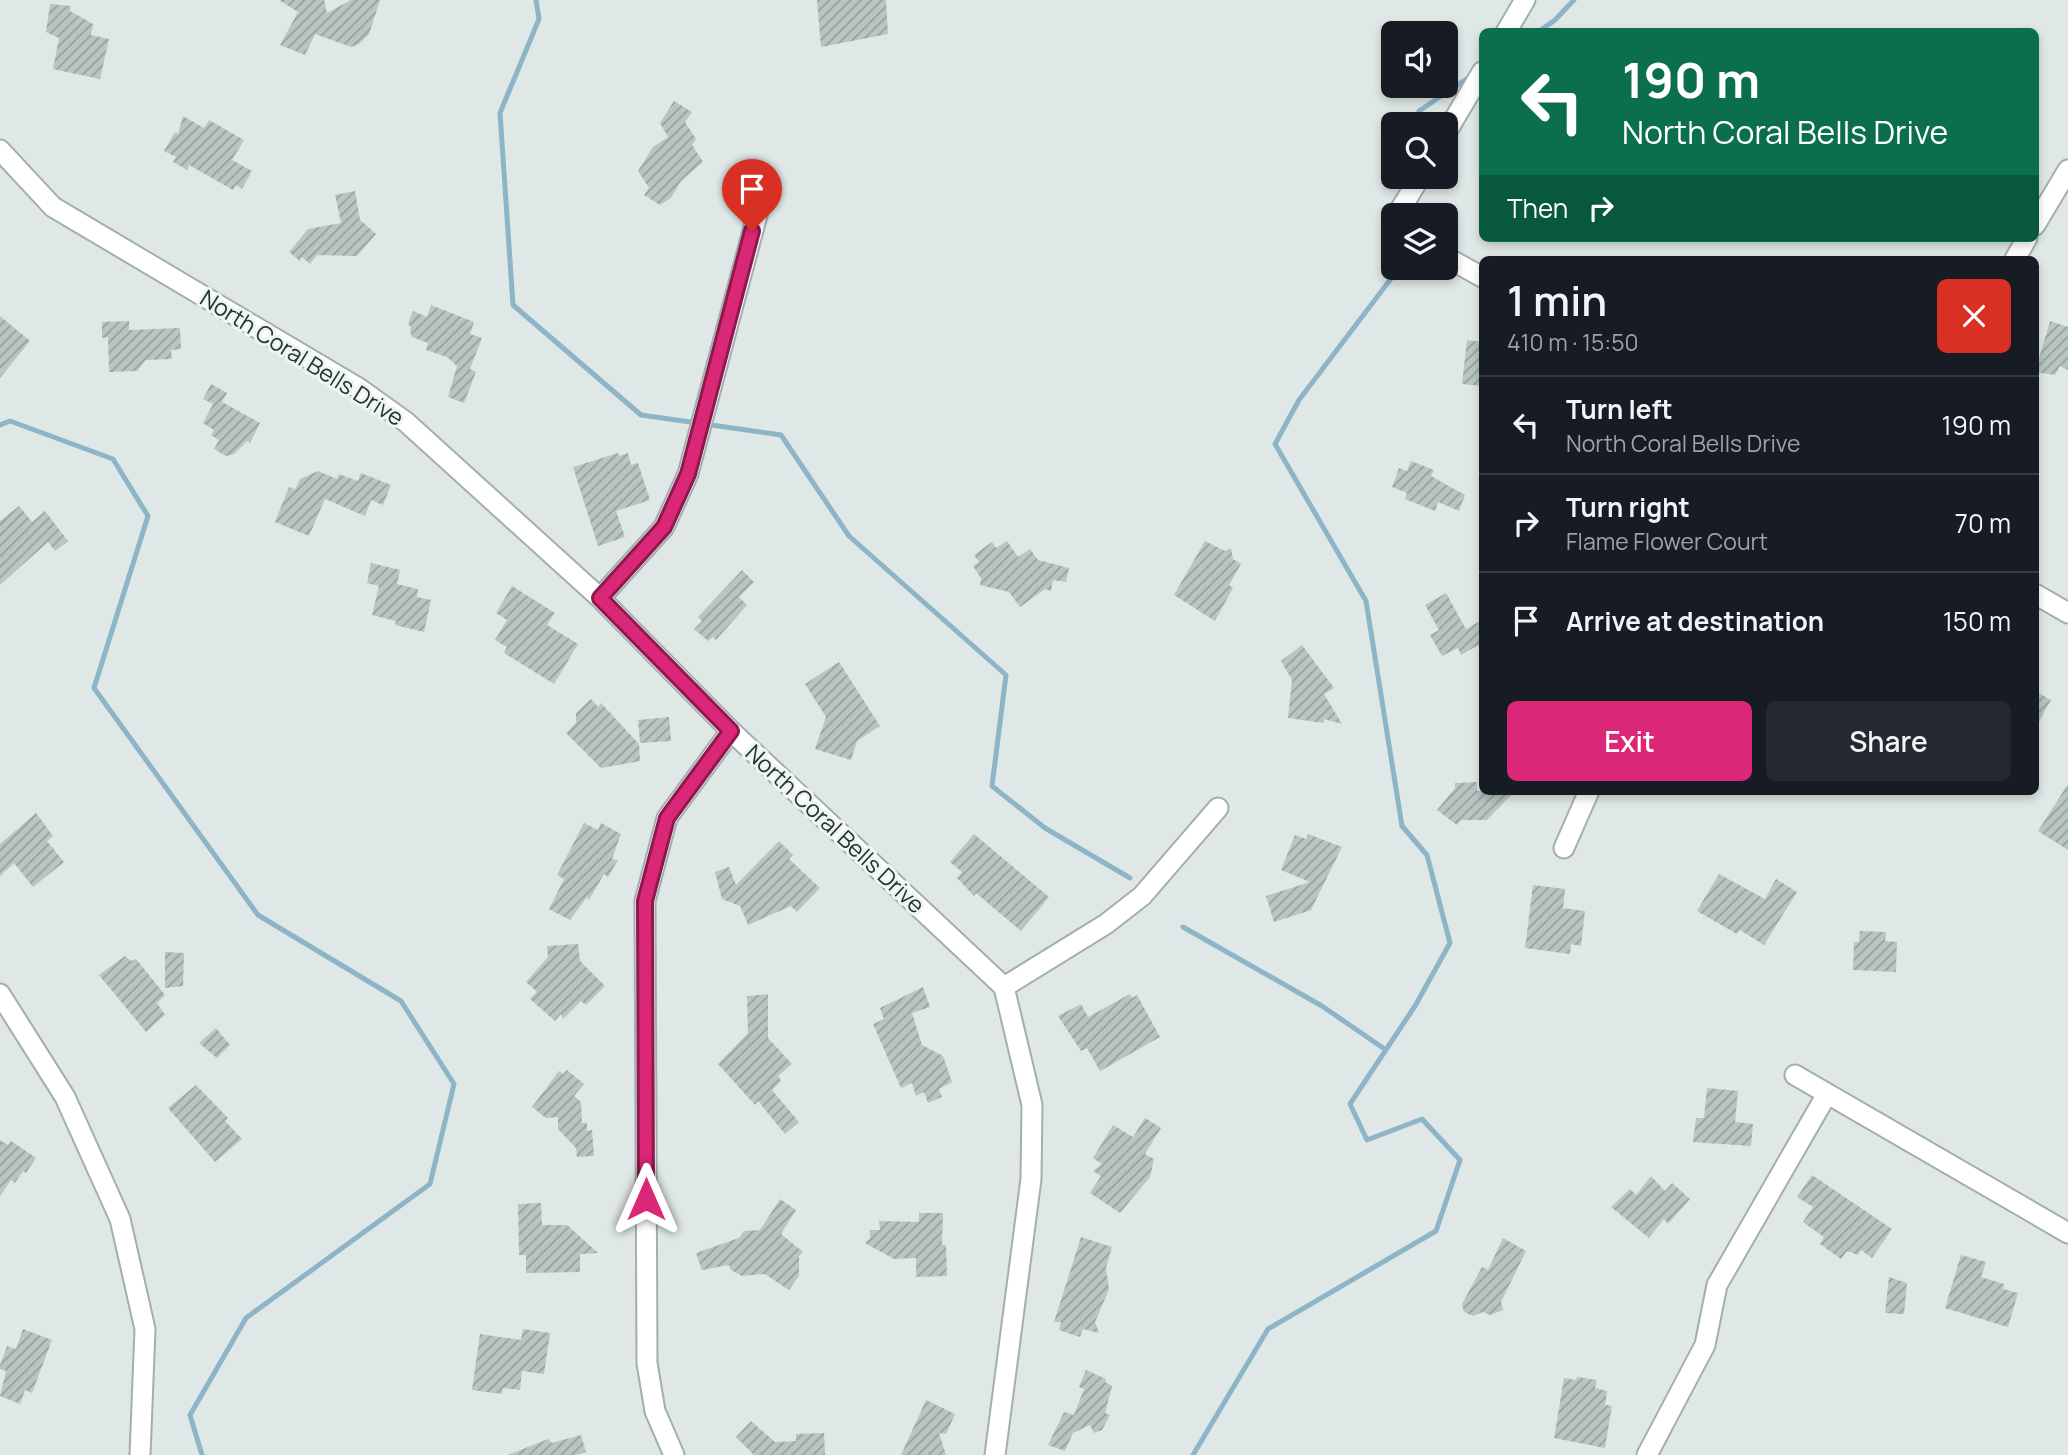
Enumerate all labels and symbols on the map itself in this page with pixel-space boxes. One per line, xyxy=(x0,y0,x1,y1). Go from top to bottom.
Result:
pin xyxy=(722,159,782,231)
street label: North Coral Bells Drive xyxy=(195,281,410,433)
street label: North Coral Bells Drive xyxy=(739,737,932,920)
position arrow xyxy=(609,1162,683,1236)

